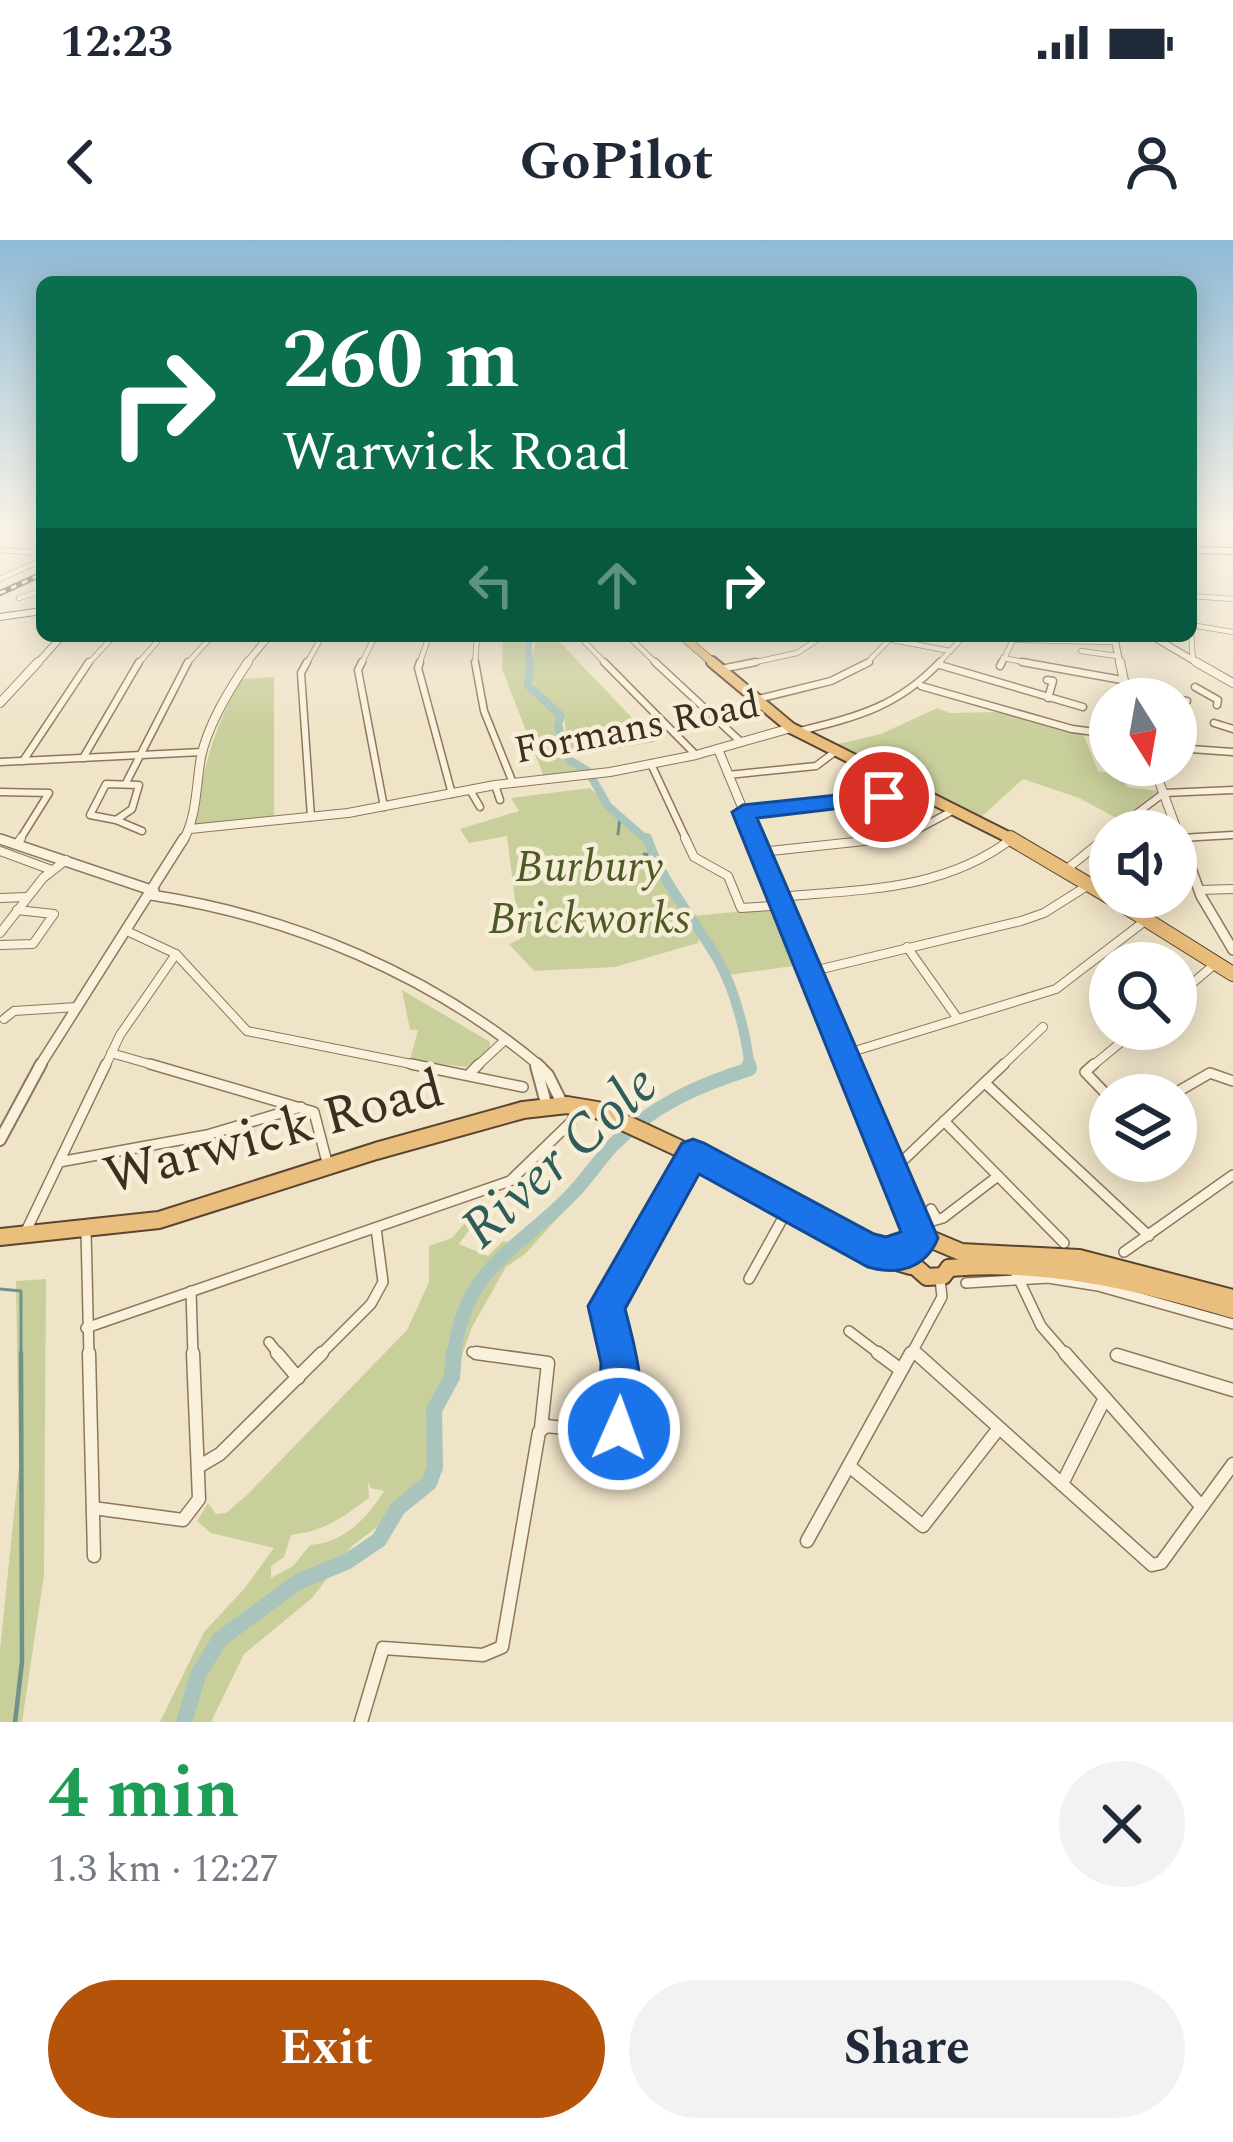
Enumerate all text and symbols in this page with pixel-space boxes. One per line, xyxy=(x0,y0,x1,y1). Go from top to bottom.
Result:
text: 12:23 xyxy=(60,8,173,77)
text: GoPilot xyxy=(520,121,713,203)
icon: back xyxy=(48,129,114,195)
icon: person xyxy=(1119,129,1185,195)
text: 260 m xyxy=(282,297,520,425)
icon: right xyxy=(84,324,240,480)
text: Warwick Road xyxy=(282,412,631,494)
icon: left xyxy=(458,552,524,618)
icon: ahead xyxy=(584,552,650,618)
icon: right xyxy=(710,552,776,618)
street label: Formans Road xyxy=(509,675,765,781)
north arrow xyxy=(1089,678,1197,786)
map controls xyxy=(1089,678,1197,1182)
pin xyxy=(833,746,935,848)
icon: arrive xyxy=(851,764,917,830)
button: sound xyxy=(1089,810,1197,918)
park label: Burbury Brickworks xyxy=(488,833,690,954)
button: search xyxy=(1089,942,1197,1050)
water label: River Cole xyxy=(441,1044,679,1270)
street label: Warwick Road xyxy=(95,1048,453,1218)
button: layers xyxy=(1089,1074,1197,1182)
position arrow xyxy=(556,1366,682,1492)
text: 4 min xyxy=(48,1740,240,1849)
button: close xyxy=(1059,1761,1185,1887)
text: 1.3 km · 12:27 xyxy=(48,1840,279,1899)
button: Exit xyxy=(48,1980,605,2118)
button: Share xyxy=(629,1980,1185,2118)

